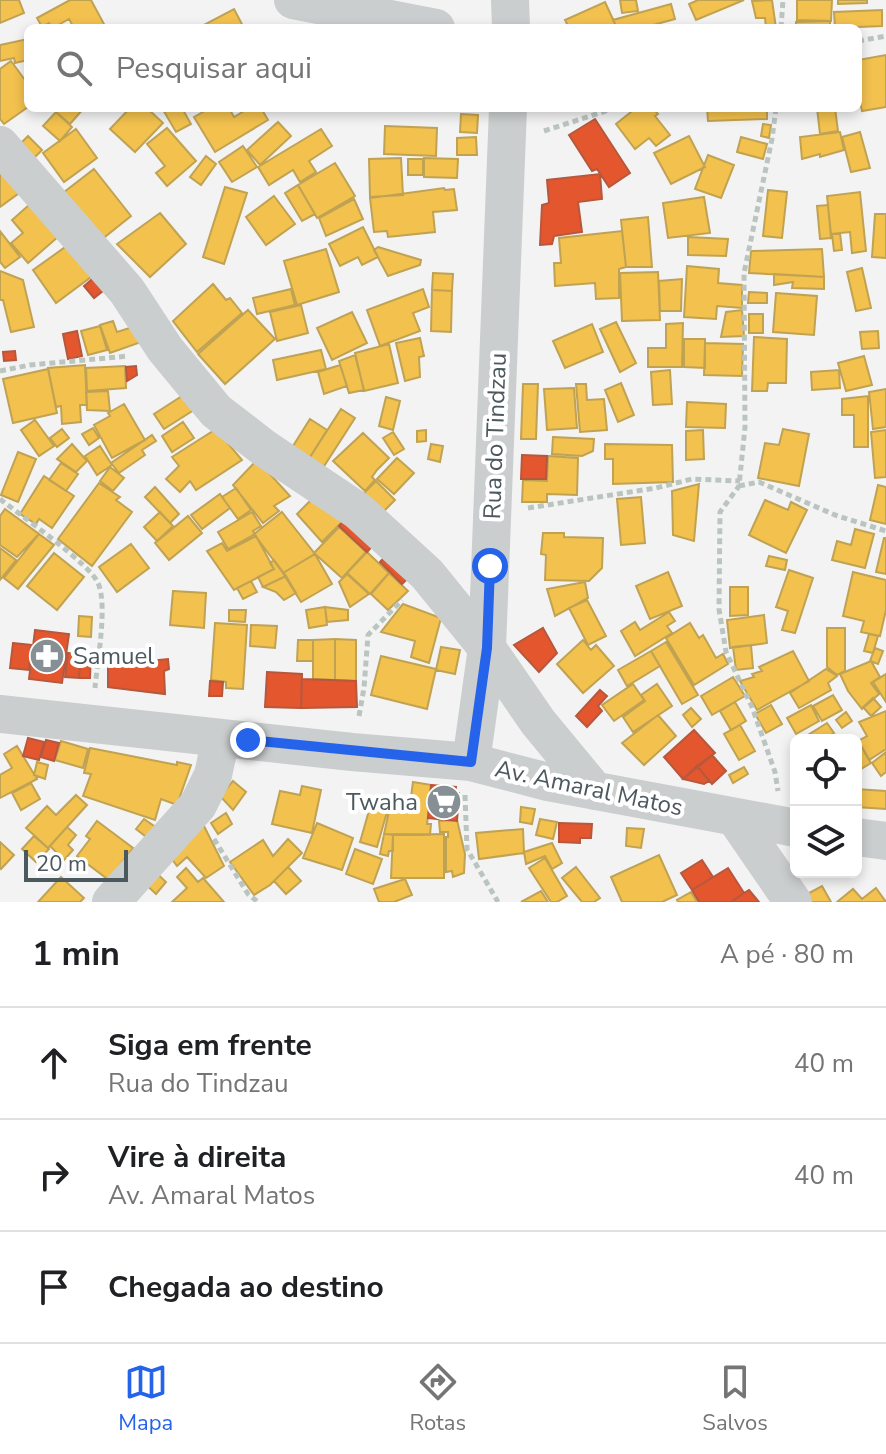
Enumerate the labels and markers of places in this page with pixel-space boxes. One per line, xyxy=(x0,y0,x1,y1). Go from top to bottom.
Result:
pharmacy icon: Samuel xyxy=(28,637,66,675)
place label: Samuel xyxy=(73,640,154,672)
supermarket icon: Twaha xyxy=(425,783,463,821)
place label: Twaha xyxy=(346,786,418,818)

